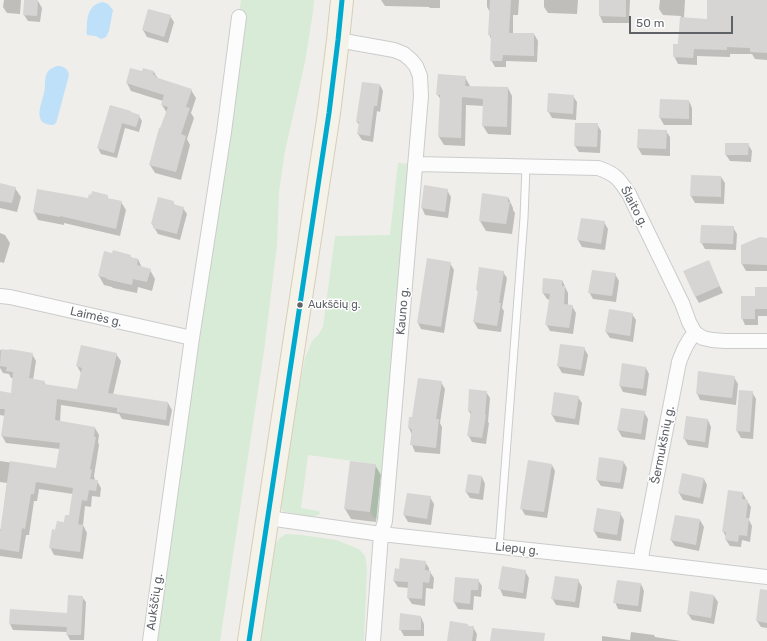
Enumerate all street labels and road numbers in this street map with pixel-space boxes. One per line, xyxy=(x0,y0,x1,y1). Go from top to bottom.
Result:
street label: Šlaito g. xyxy=(617,184,651,230)
street label: Kauno g. xyxy=(394,286,412,336)
street label: Laimės g. xyxy=(69,304,123,330)
street label: Šermukšnių g. xyxy=(648,405,678,485)
street label: Liepų g. xyxy=(494,540,540,558)
street label: Aukščių g. xyxy=(144,573,166,631)

